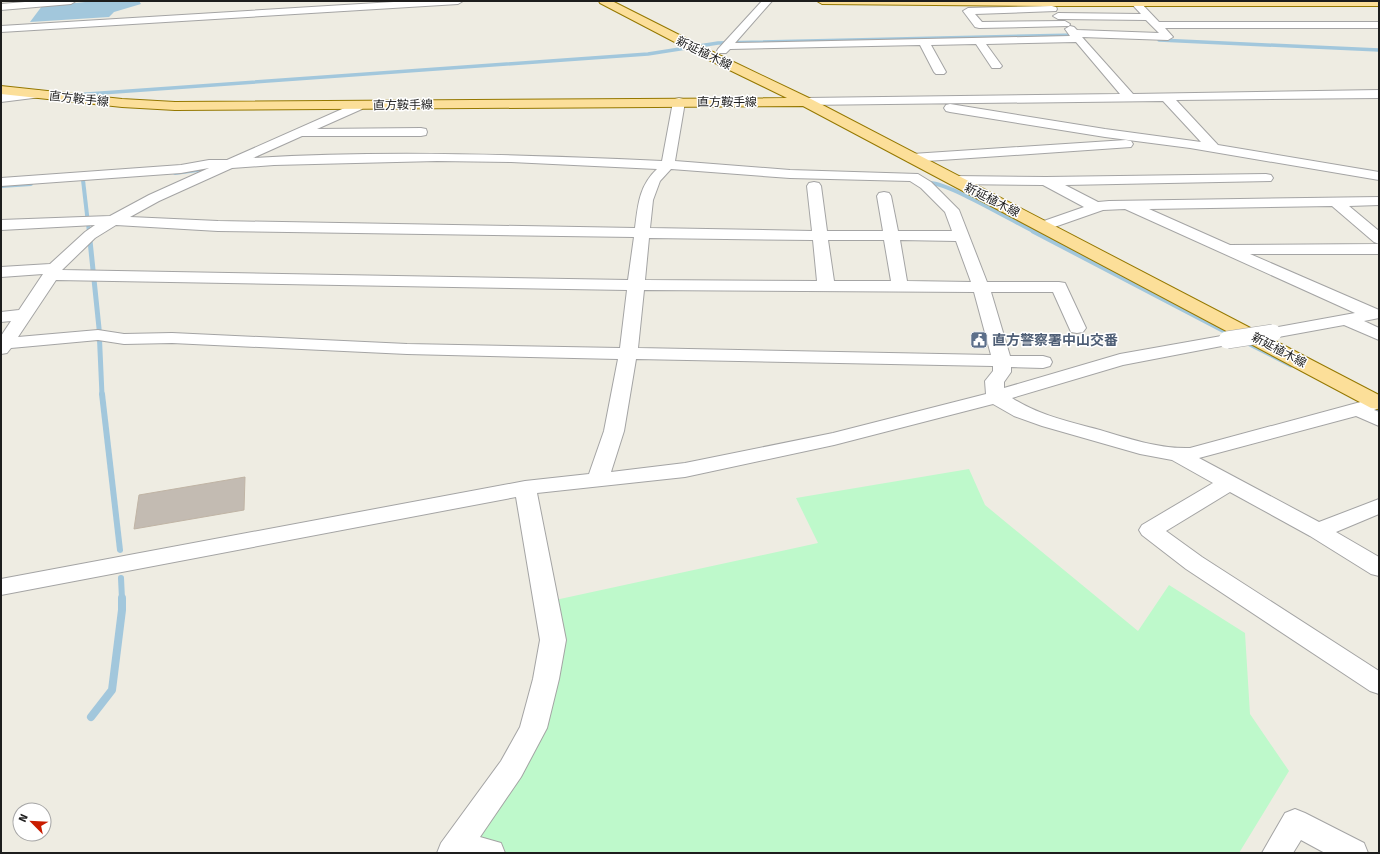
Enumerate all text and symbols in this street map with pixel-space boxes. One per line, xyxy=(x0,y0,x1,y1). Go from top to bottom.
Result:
street label: 新延植木線 xyxy=(674,34,734,73)
street label: 直方鞍手線 xyxy=(48,89,110,110)
street label: 直方鞍手線 xyxy=(697,95,757,110)
street label: 直方鞍手線 xyxy=(373,97,433,114)
street label: 新延植木線 xyxy=(962,180,1022,221)
public building icon: 直方警察署中山交番 xyxy=(969,330,989,350)
street label: 新延植木線 xyxy=(1249,330,1309,371)
place label: 直方警察署中山交番 xyxy=(992,332,1118,349)
north arrow xyxy=(12,802,52,842)
text: N xyxy=(16,812,31,824)

